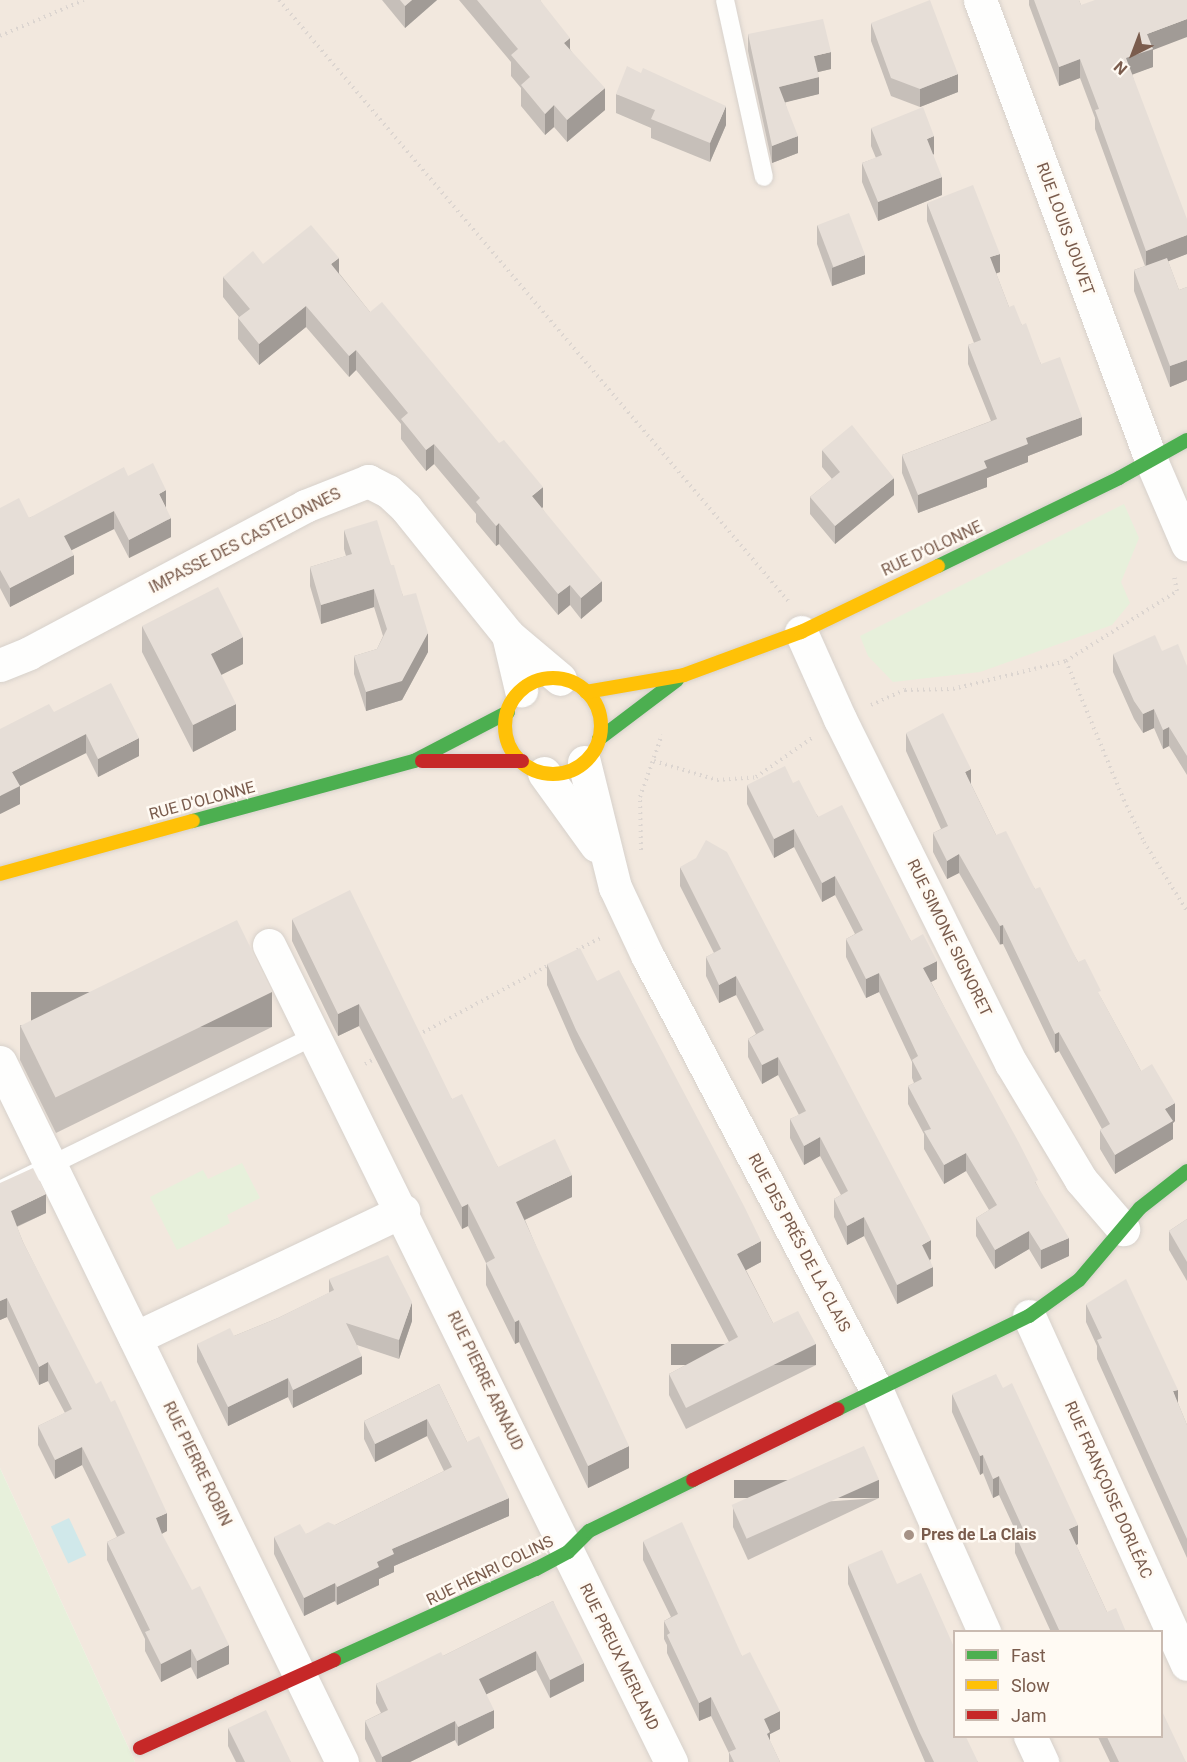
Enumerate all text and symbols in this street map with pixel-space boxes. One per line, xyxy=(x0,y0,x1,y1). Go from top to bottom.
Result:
north arrow xyxy=(1103,24,1163,84)
text: N xyxy=(1110,57,1131,79)
street label: RUE LOUIS JOUVET xyxy=(1032,160,1098,298)
street label: IMPASSE DES CASTELONNES xyxy=(146,484,344,598)
street label: RUE D'OLONNE xyxy=(879,517,985,581)
street label: RUE D'OLONNE xyxy=(147,778,257,824)
street label: RUE SIMONE SIGNORET xyxy=(903,856,995,1020)
street label: RUE DES PRÉS DE LA CLAIS xyxy=(744,1151,854,1335)
street label: RUE PIERRE ARNAUD xyxy=(443,1308,527,1454)
street label: RUE FRANÇOISE DORLÉAC xyxy=(1060,1398,1156,1582)
street label: RUE PIERRE ROBIN xyxy=(159,1399,235,1529)
place label: Pres de La Clais xyxy=(921,1525,1036,1545)
marker: Pres de La Clais xyxy=(902,1528,916,1542)
street label: RUE HENRI COLINS xyxy=(423,1532,557,1610)
street label: RUE PREUX MERLAND xyxy=(575,1581,663,1733)
legend xyxy=(953,1630,1163,1738)
text: Fast xyxy=(1011,1645,1046,1666)
text: Slow xyxy=(1011,1675,1050,1696)
text: Jam xyxy=(1011,1705,1047,1726)

